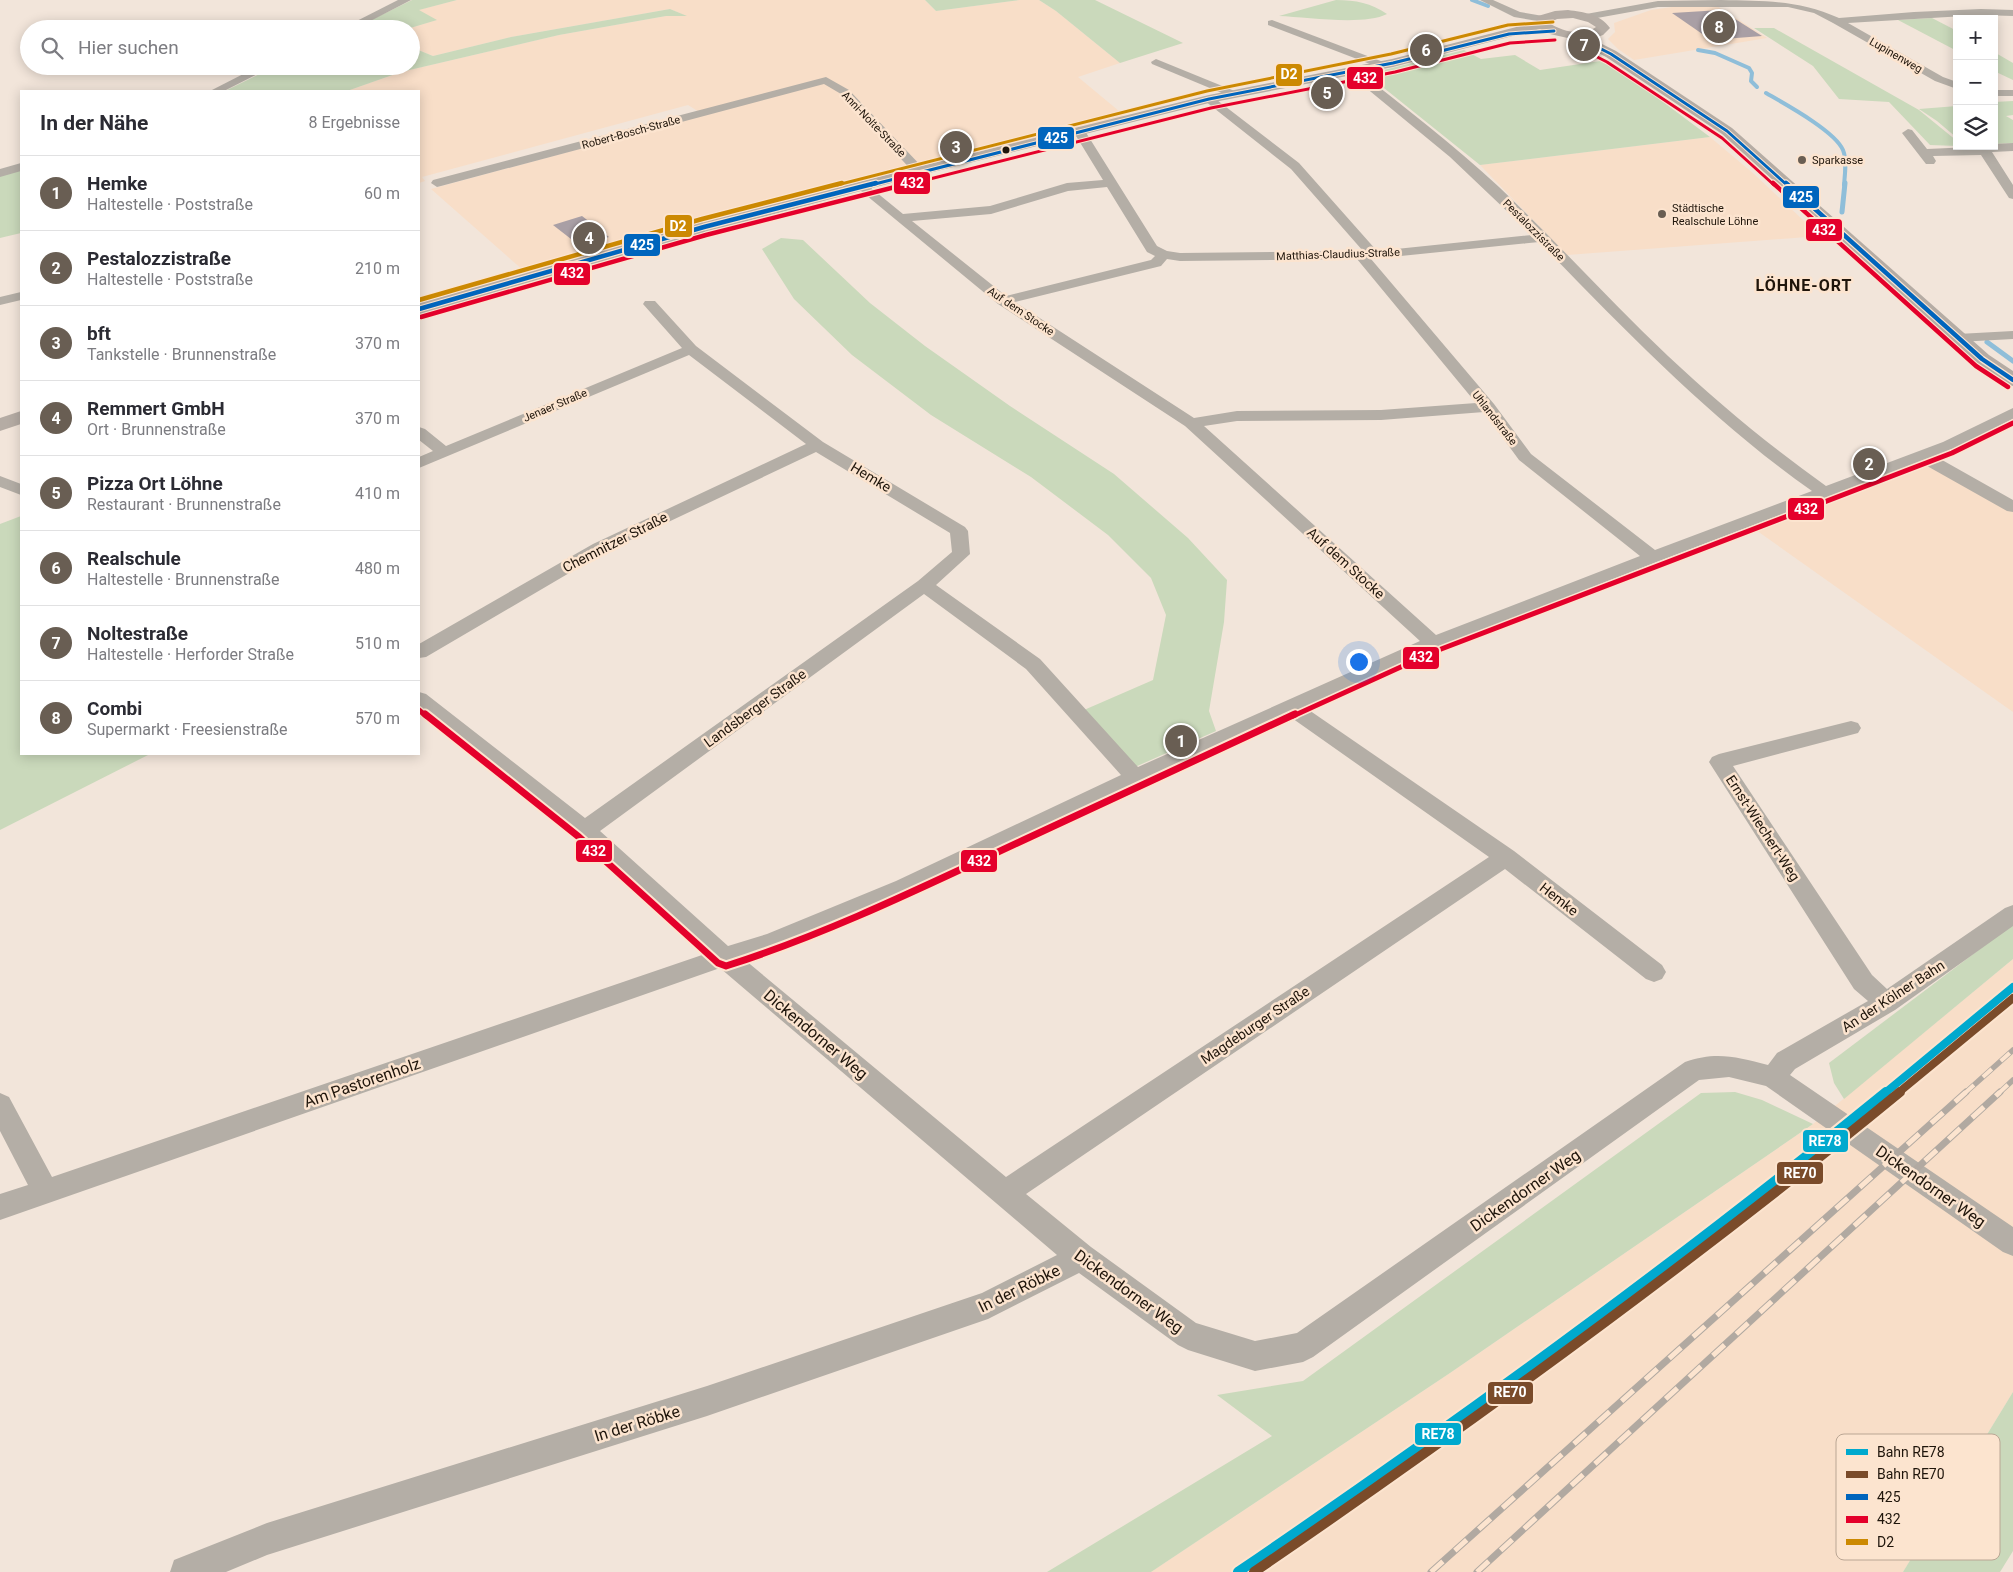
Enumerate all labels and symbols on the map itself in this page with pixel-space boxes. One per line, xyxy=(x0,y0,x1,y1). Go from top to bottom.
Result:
pin: 8 xyxy=(1703,8,1735,46)
pin: 7 xyxy=(1568,26,1600,64)
pin: 6 xyxy=(1410,31,1442,69)
street label: Lupinenweg xyxy=(1867,35,1924,76)
line badge: D2 xyxy=(1275,63,1303,87)
text: D2 xyxy=(1280,66,1298,82)
line badge: 432 xyxy=(1346,66,1384,90)
text: 432 xyxy=(1353,70,1377,86)
pin: 5 xyxy=(1311,74,1343,112)
street label: Anni-Nolte-Straße xyxy=(839,89,908,160)
street label: Robert-Bosch-Straße xyxy=(580,113,682,152)
line badge: 425 xyxy=(1037,126,1075,150)
pin: 3 xyxy=(940,128,972,166)
text: 425 xyxy=(1044,130,1068,146)
unlabelled marker xyxy=(1001,145,1011,155)
marker: Sparkasse xyxy=(1796,154,1808,166)
place label: Sparkasse xyxy=(1812,154,1863,167)
line badge: 432 xyxy=(893,171,931,195)
text: 432 xyxy=(900,175,924,191)
line badge: 425 xyxy=(1782,185,1820,209)
text: 425 xyxy=(1789,189,1813,205)
street label: Pestalozzistraße xyxy=(1500,197,1567,264)
place label: Städtische Realschule Löhne xyxy=(1672,202,1758,228)
marker: Städtische Realschule Löhne xyxy=(1656,208,1668,220)
line badge: D2 xyxy=(664,214,693,238)
text: D2 xyxy=(669,218,687,234)
line badge: 432 xyxy=(1805,218,1843,242)
pin: 4 xyxy=(573,219,605,257)
text: 432 xyxy=(1812,222,1836,238)
line badge: 425 xyxy=(623,233,661,257)
text: 425 xyxy=(630,237,654,253)
street label: Matthias-Claudius-Straße xyxy=(1276,246,1400,263)
line badge: 432 xyxy=(553,262,591,286)
text: 432 xyxy=(560,265,584,281)
district label: LÖHNE-ORT xyxy=(1756,276,1852,295)
street label: Auf dem Stocke xyxy=(985,284,1057,339)
street label: Jenaer Straße xyxy=(521,386,589,425)
street label: Uhlandstraße xyxy=(1469,389,1520,448)
pin: 2 xyxy=(1853,445,1885,483)
street label: Hemke xyxy=(848,459,894,495)
line badge: 432 xyxy=(1787,497,1825,521)
text: 432 xyxy=(1794,501,1818,517)
street label: Chemnitzer Straße xyxy=(560,509,670,575)
street label: Auf dem Stocke xyxy=(1304,524,1388,602)
line badge: 432 xyxy=(1402,646,1440,670)
your location xyxy=(1346,649,1372,675)
text: 432 xyxy=(1409,649,1433,665)
street label: Landsberger Straße xyxy=(701,666,809,750)
pin: 1 xyxy=(1165,722,1197,760)
street label: Ernst-Wiechert-Weg xyxy=(1723,772,1803,884)
line badge: 432 xyxy=(575,839,613,863)
text: 432 xyxy=(582,843,606,859)
line badge: 432 xyxy=(960,849,998,873)
text: 432 xyxy=(967,853,991,869)
street label: Hemke xyxy=(1537,879,1581,919)
street label: An der Kölner Bahn xyxy=(1839,957,1947,1035)
street label: Magdeburger Straße xyxy=(1198,983,1312,1067)
street label: Dickendorner Weg xyxy=(760,985,871,1083)
street label: Am Pastorenholz xyxy=(301,1054,423,1111)
line badge: RE78 xyxy=(1802,1129,1849,1153)
text: RE78 xyxy=(1809,1133,1841,1149)
street label: Dickendorner Weg xyxy=(1872,1141,1989,1231)
street label: Dickendorner Weg xyxy=(1467,1145,1584,1235)
line badge: RE70 xyxy=(1776,1161,1824,1185)
text: RE70 xyxy=(1784,1165,1816,1181)
street label: Dickendorner Weg xyxy=(1071,1246,1187,1337)
street label: In der Röbke xyxy=(975,1261,1063,1316)
line badge: RE70 xyxy=(1487,1381,1534,1405)
text: RE70 xyxy=(1494,1384,1526,1400)
street label: In der Röbke xyxy=(592,1401,682,1445)
line badge: RE78 xyxy=(1414,1422,1462,1446)
text: RE78 xyxy=(1422,1426,1454,1442)
legend xyxy=(1836,1434,2000,1560)
text: Bahn RE78 xyxy=(1877,1444,1945,1460)
text: Bahn RE70 xyxy=(1877,1466,1945,1482)
text: 425 xyxy=(1877,1489,1901,1505)
text: 432 xyxy=(1877,1511,1901,1527)
text: D2 xyxy=(1877,1534,1894,1550)

